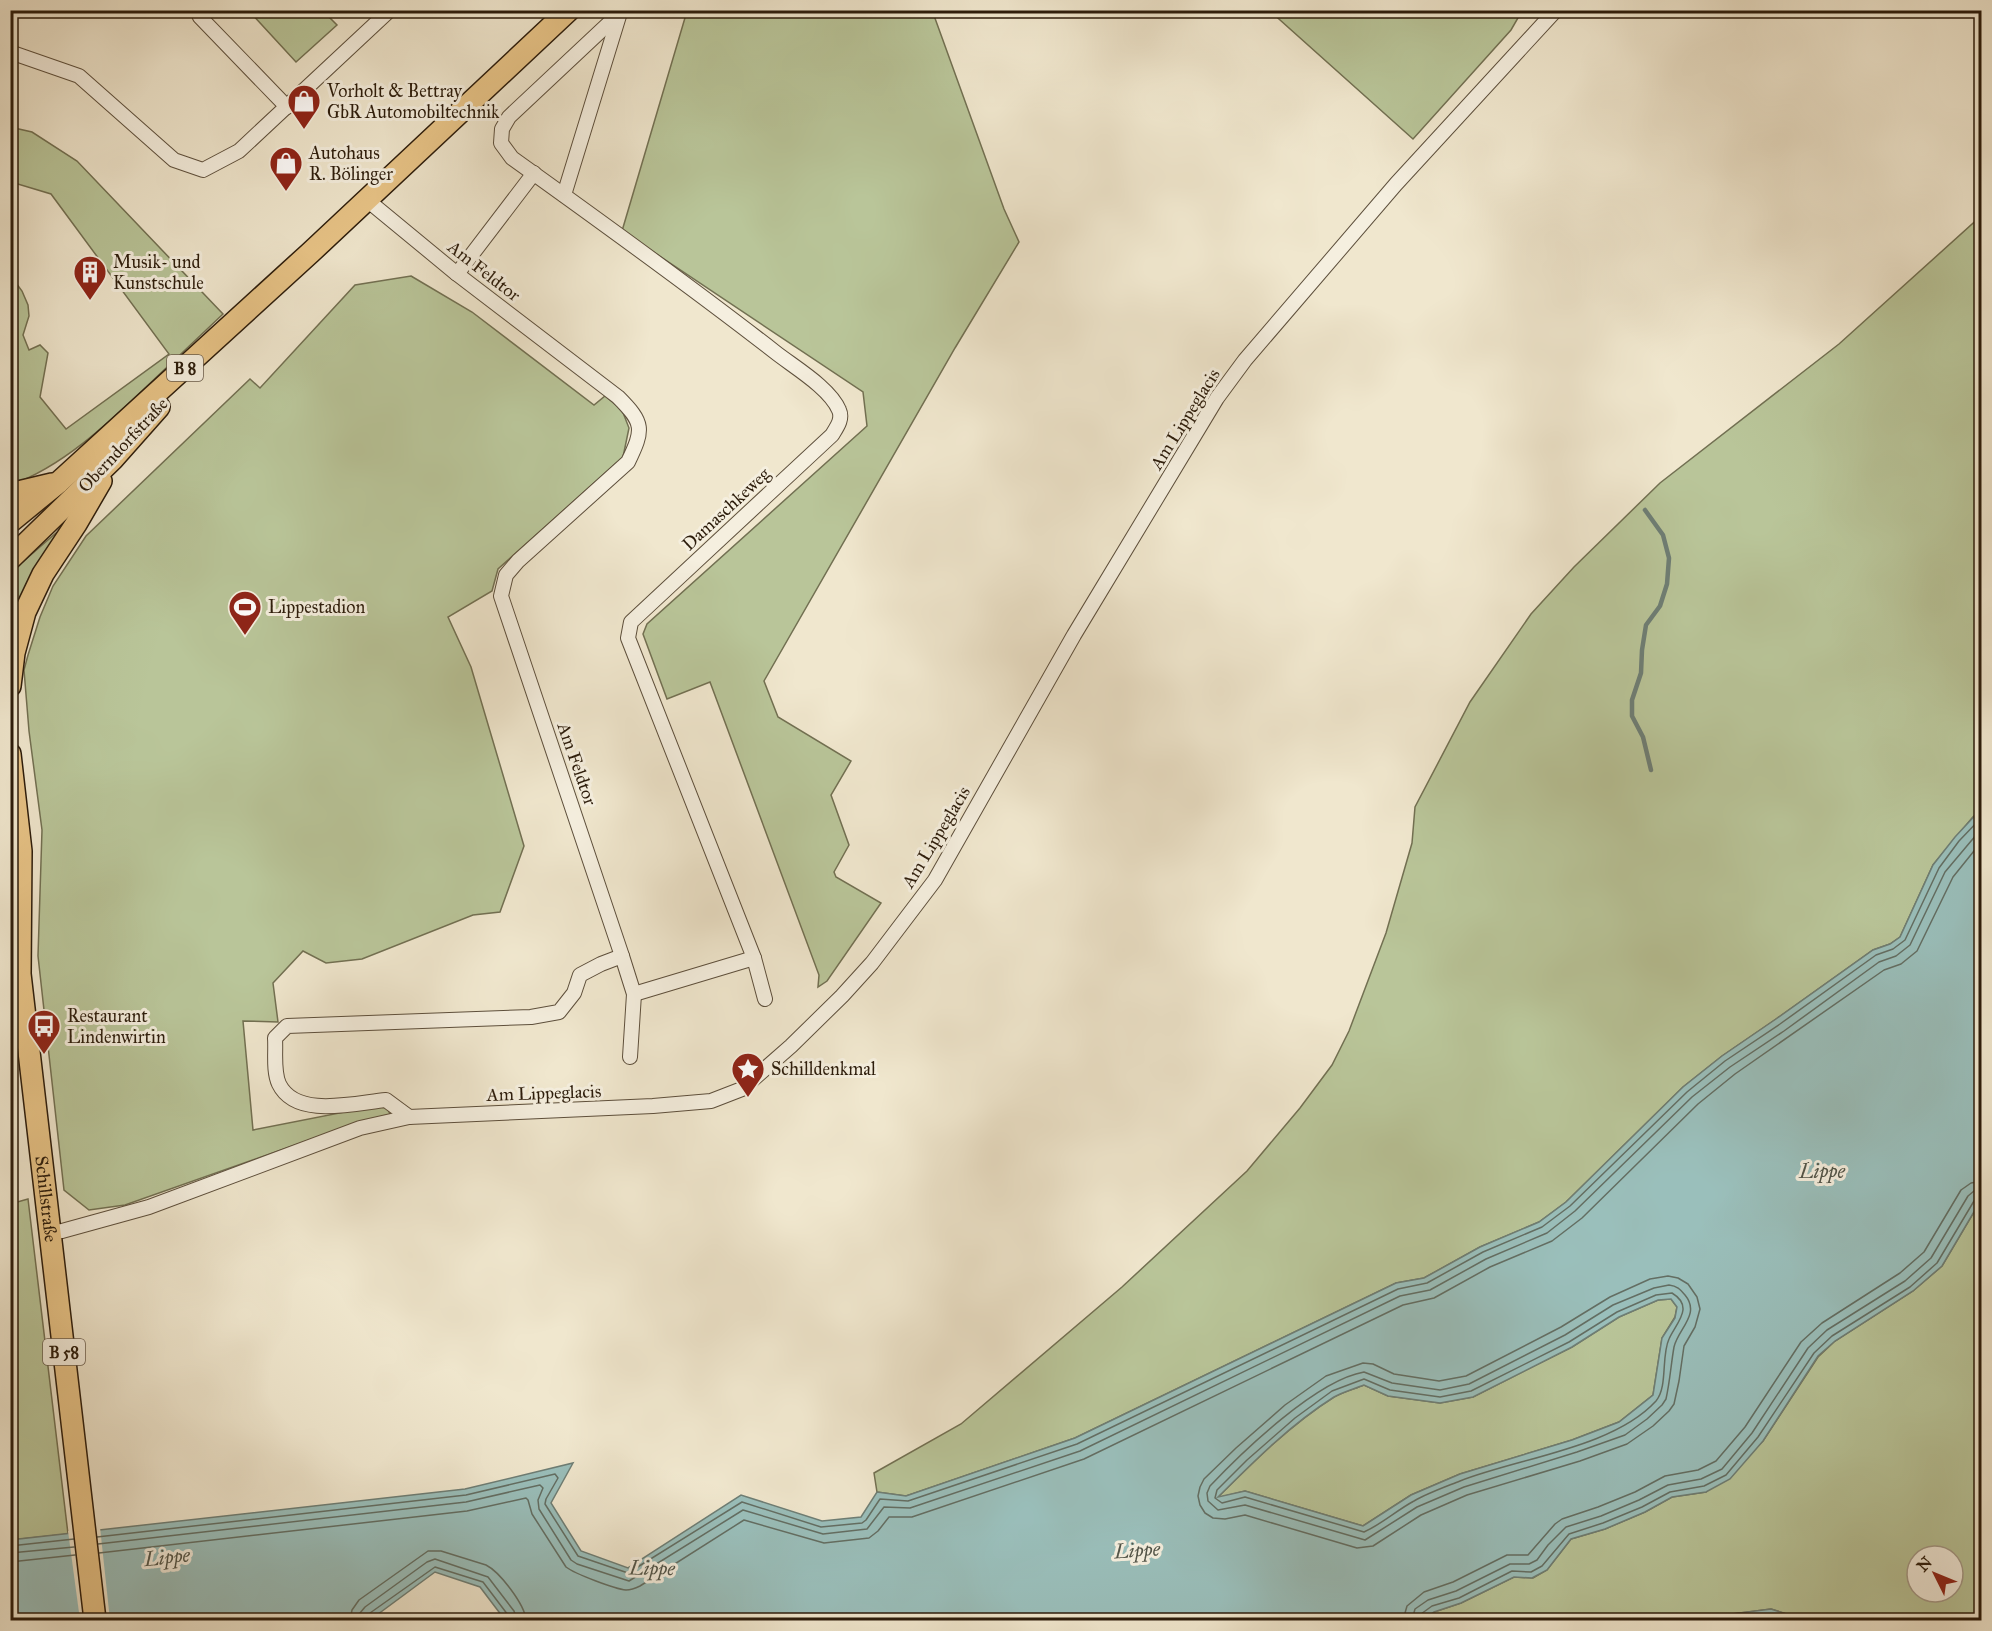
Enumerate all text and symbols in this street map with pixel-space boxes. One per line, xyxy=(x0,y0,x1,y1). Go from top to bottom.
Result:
place label: Vorholt & Bettray GbR Automobiltechnik xyxy=(326,80,500,123)
shop icon: Vorholt & Bettray GbR Automobiltechnik xyxy=(286,83,322,130)
place label: Autohaus R. Bölinger xyxy=(308,142,393,186)
shop icon: Autohaus R. Bölinger xyxy=(268,145,304,192)
street label: Am Feldtor xyxy=(443,235,525,306)
place label: Musik- und Kunstschule xyxy=(113,251,204,294)
building icon: Musik- und Kunstschule xyxy=(72,254,108,301)
road number: B 8 xyxy=(167,355,203,381)
street label: Am Lippeglacis xyxy=(1145,364,1226,475)
street label: Oberndorfstraße xyxy=(74,393,172,497)
street label: Damaschkeweg xyxy=(678,462,776,556)
sports icon: Lippestadion xyxy=(227,589,263,636)
place label: Lippestadion xyxy=(268,596,365,618)
street label: Am Feldtor xyxy=(552,719,601,808)
street label: Am Lippeglacis xyxy=(896,782,976,893)
place label: Restaurant Lindenwirtin xyxy=(67,1005,166,1048)
bus stop icon: Restaurant Lindenwirtin xyxy=(26,1008,62,1055)
place icon: Schilldenkmal xyxy=(730,1051,766,1098)
place label: Schilldenkmal xyxy=(771,1058,876,1080)
street label: Am Lippeglacis xyxy=(485,1080,602,1107)
street label: Schillstraße xyxy=(30,1154,62,1243)
water label: Lippe xyxy=(1798,1159,1845,1184)
road number: B 58 xyxy=(43,1339,85,1365)
water label: Lippe xyxy=(1112,1536,1161,1565)
water label: Lippe xyxy=(142,1543,192,1572)
north arrow xyxy=(1905,1544,1965,1604)
text: N xyxy=(1913,1552,1936,1576)
water label: Lippe xyxy=(628,1556,676,1581)

